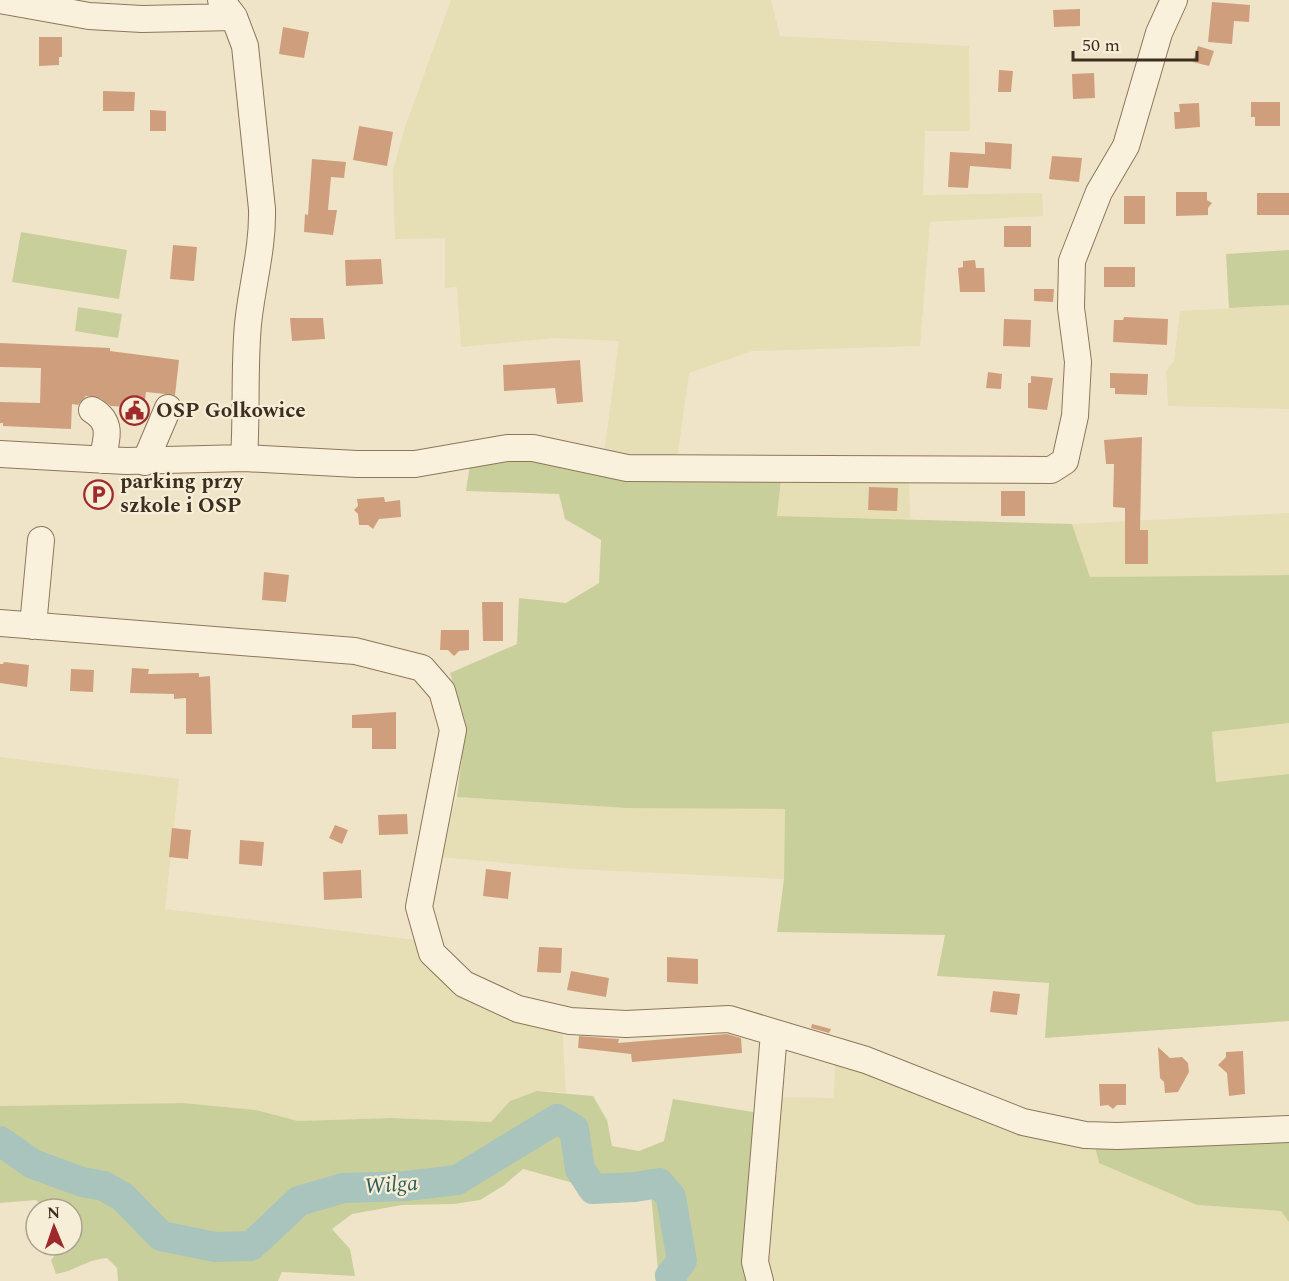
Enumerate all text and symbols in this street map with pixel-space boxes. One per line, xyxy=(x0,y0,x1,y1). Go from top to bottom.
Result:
scale bar xyxy=(1073,24,1198,62)
text: 50 m xyxy=(1082,32,1120,59)
public building icon: OSP Golkowice xyxy=(119,395,151,427)
place label: OSP Golkowice xyxy=(156,395,306,427)
place label: parking przy szkole i OSP xyxy=(120,466,244,522)
parking icon: parking przy szkole i OSP xyxy=(83,478,115,510)
water label: Wilga xyxy=(363,1167,419,1203)
north arrow xyxy=(24,1197,84,1257)
text: N xyxy=(47,1201,60,1225)

